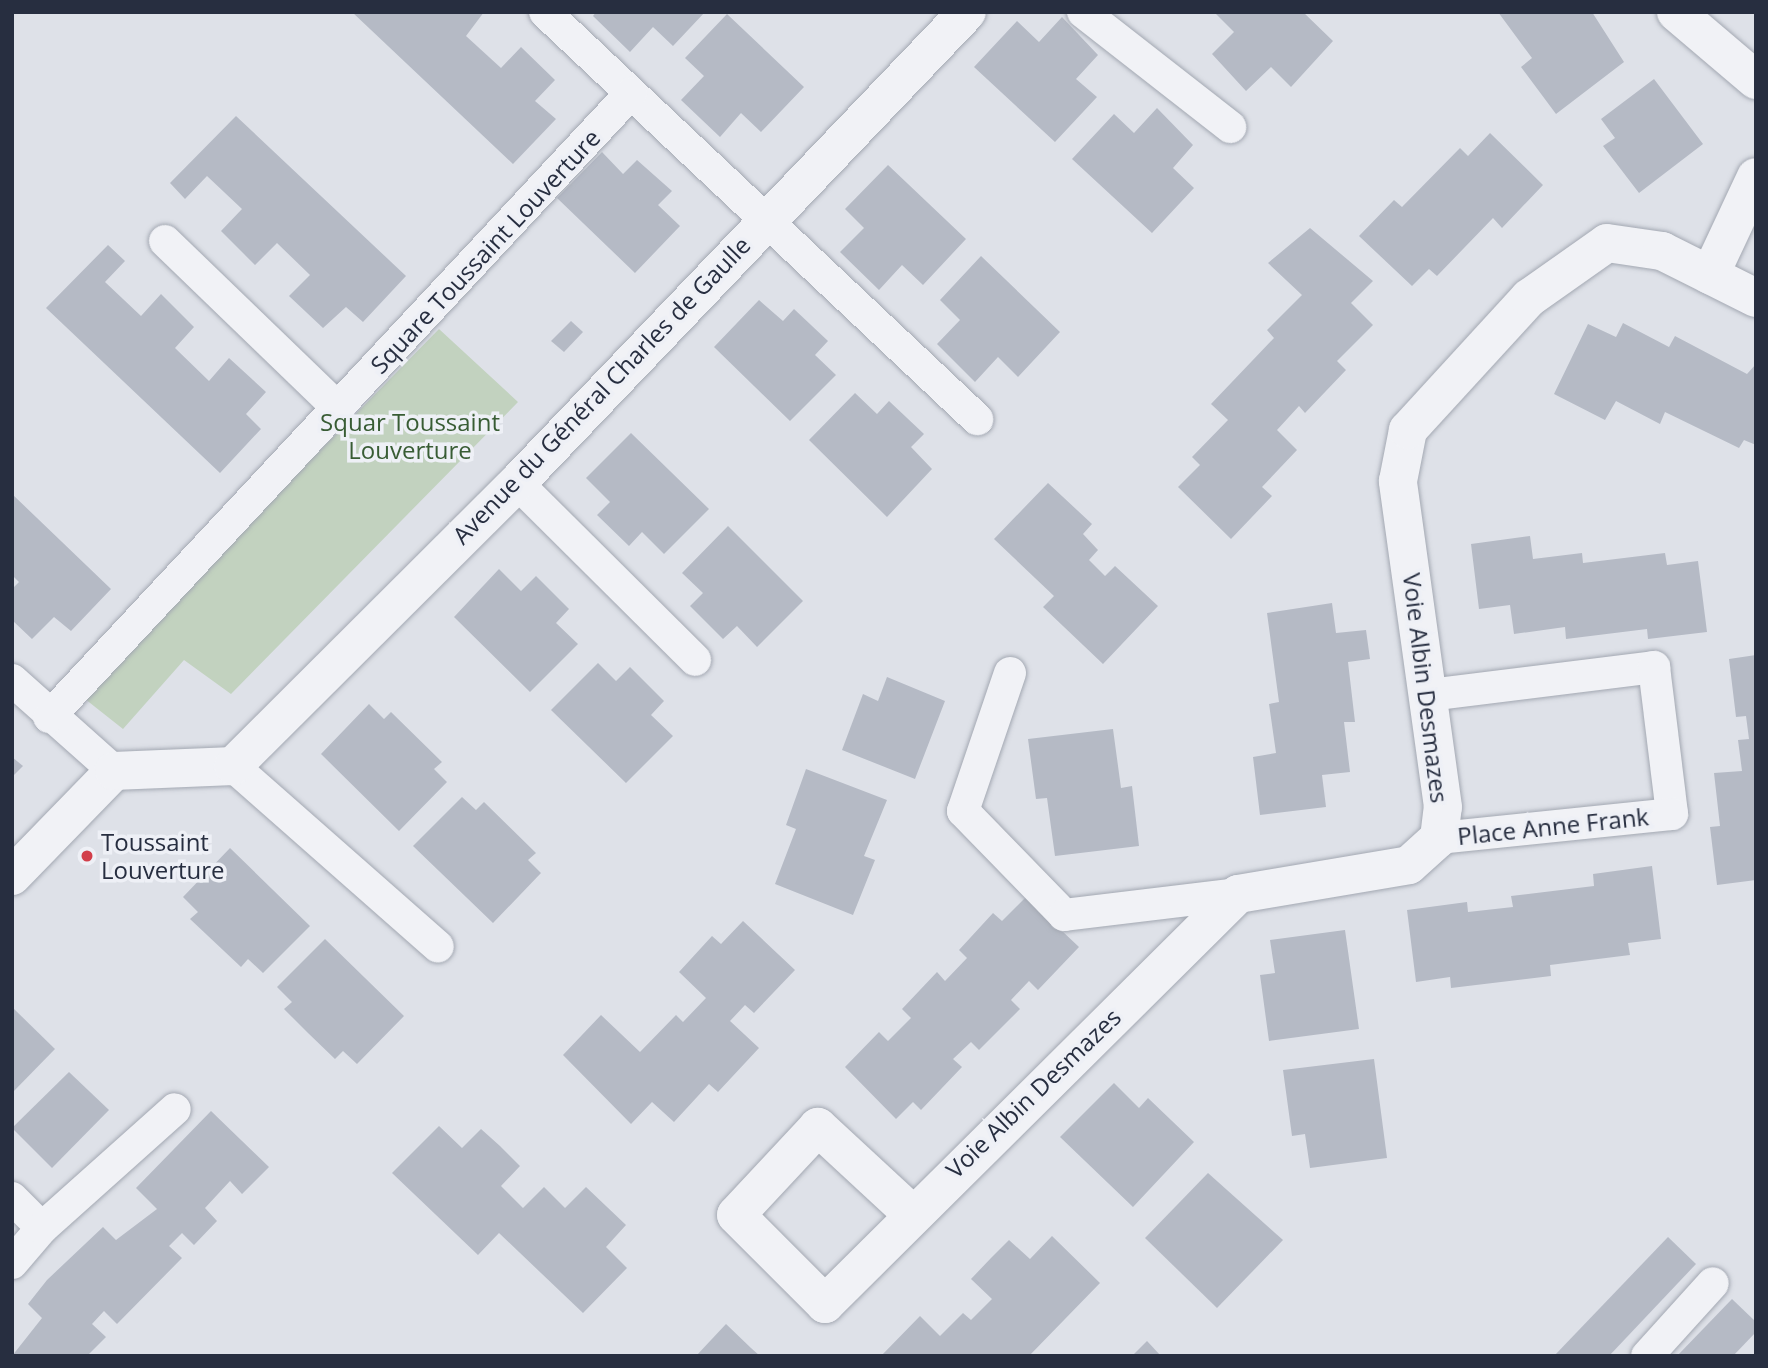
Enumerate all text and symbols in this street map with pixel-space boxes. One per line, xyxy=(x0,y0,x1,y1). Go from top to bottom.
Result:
street label: Square Toussaint Louverture xyxy=(364,123,606,379)
street label: Avenue du Général Charles de Gaulle xyxy=(446,230,756,550)
park label: Squar Toussaint Louverture xyxy=(320,408,500,464)
street label: Voie Albin Desmazes xyxy=(1398,571,1454,805)
street label: Place Anne Frank xyxy=(1456,802,1650,850)
place label: Toussaint Louverture xyxy=(101,828,225,884)
marker: Toussaint Louverture xyxy=(79,848,95,864)
street label: Voie Albin Desmazes xyxy=(940,1002,1126,1184)

